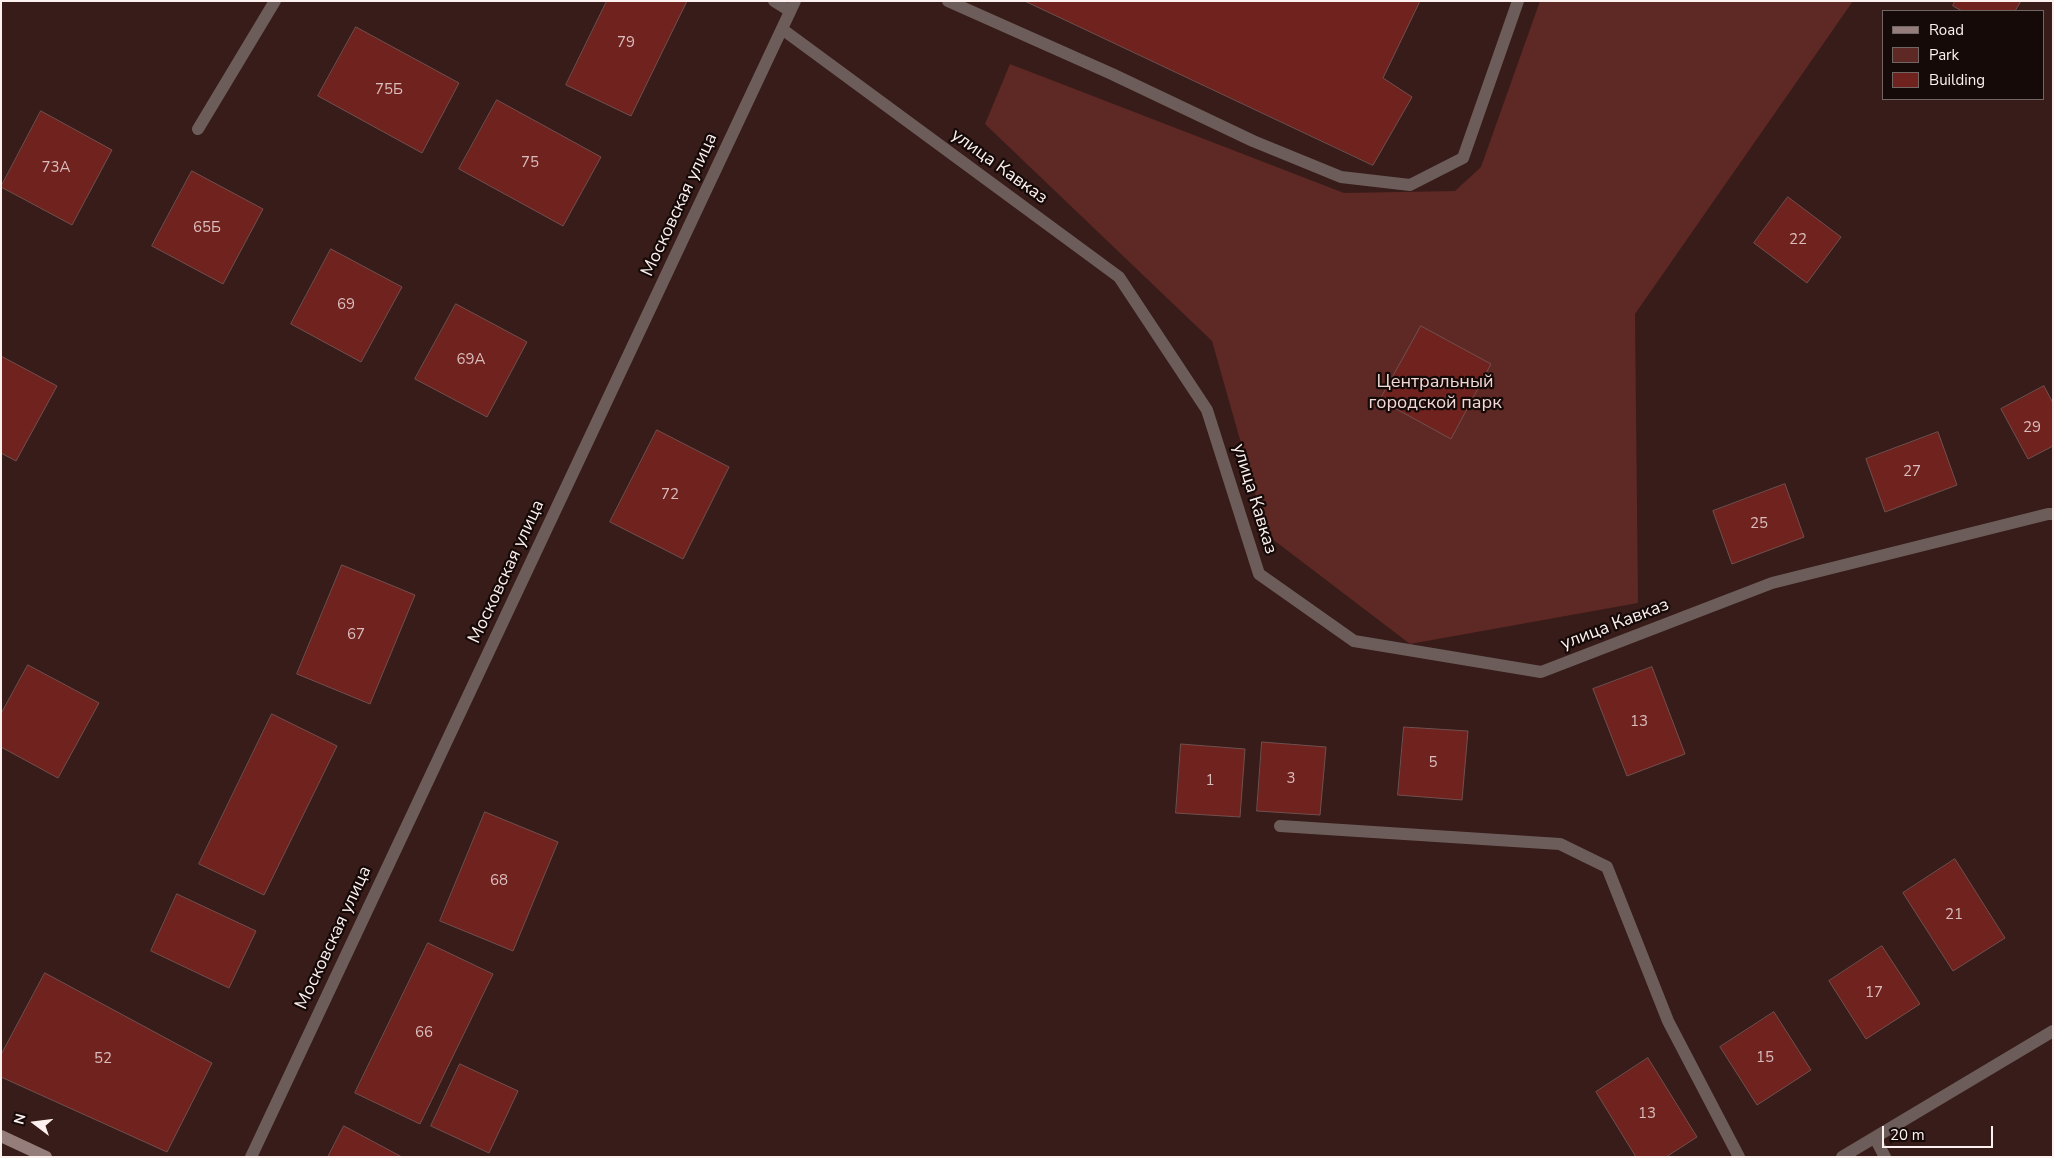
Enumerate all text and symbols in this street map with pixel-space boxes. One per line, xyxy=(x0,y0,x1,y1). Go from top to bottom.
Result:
legend xyxy=(1882,10,2044,100)
text: Road xyxy=(1929,20,1964,40)
house number: 79 xyxy=(617,34,635,52)
text: Park xyxy=(1929,45,1959,65)
text: Building xyxy=(1929,70,1985,90)
house number: 75Б xyxy=(375,81,403,99)
street label: улица Кавказ xyxy=(947,125,1051,209)
street label: Московская улица xyxy=(637,130,723,280)
house number: 75 xyxy=(521,154,539,172)
house number: 73А xyxy=(42,159,70,177)
house number: 65Б xyxy=(193,219,221,237)
house number: 22 xyxy=(1789,231,1807,249)
house number: 69 xyxy=(337,296,355,314)
house number: 69А xyxy=(457,351,485,369)
park label: Центральный городской парк xyxy=(1368,372,1502,414)
house number: 29 xyxy=(2023,419,2041,437)
street label: улица Кавказ xyxy=(1227,441,1281,557)
house number: 27 xyxy=(1903,463,1921,481)
house number: 72 xyxy=(661,486,679,504)
street label: Московская улица xyxy=(464,497,550,647)
house number: 25 xyxy=(1750,515,1768,533)
street label: улица Кавказ xyxy=(1558,594,1672,656)
house number: 67 xyxy=(347,626,365,644)
house number: 13 xyxy=(1630,713,1648,731)
house number: 5 xyxy=(1429,754,1437,772)
house number: 3 xyxy=(1287,770,1295,788)
house number: 1 xyxy=(1206,772,1214,790)
street label: Московская улица xyxy=(291,863,377,1013)
house number: 68 xyxy=(490,872,508,890)
house number: 21 xyxy=(1945,906,1963,924)
house number: 17 xyxy=(1865,984,1883,1002)
house number: 66 xyxy=(415,1024,433,1042)
house number: 15 xyxy=(1756,1049,1774,1067)
house number: 52 xyxy=(94,1050,112,1068)
north arrow xyxy=(10,1098,60,1148)
house number: 13 xyxy=(1638,1105,1656,1123)
text: N xyxy=(9,1111,31,1127)
scale bar xyxy=(1884,1116,1995,1148)
text: 20 m xyxy=(1890,1125,1925,1145)

